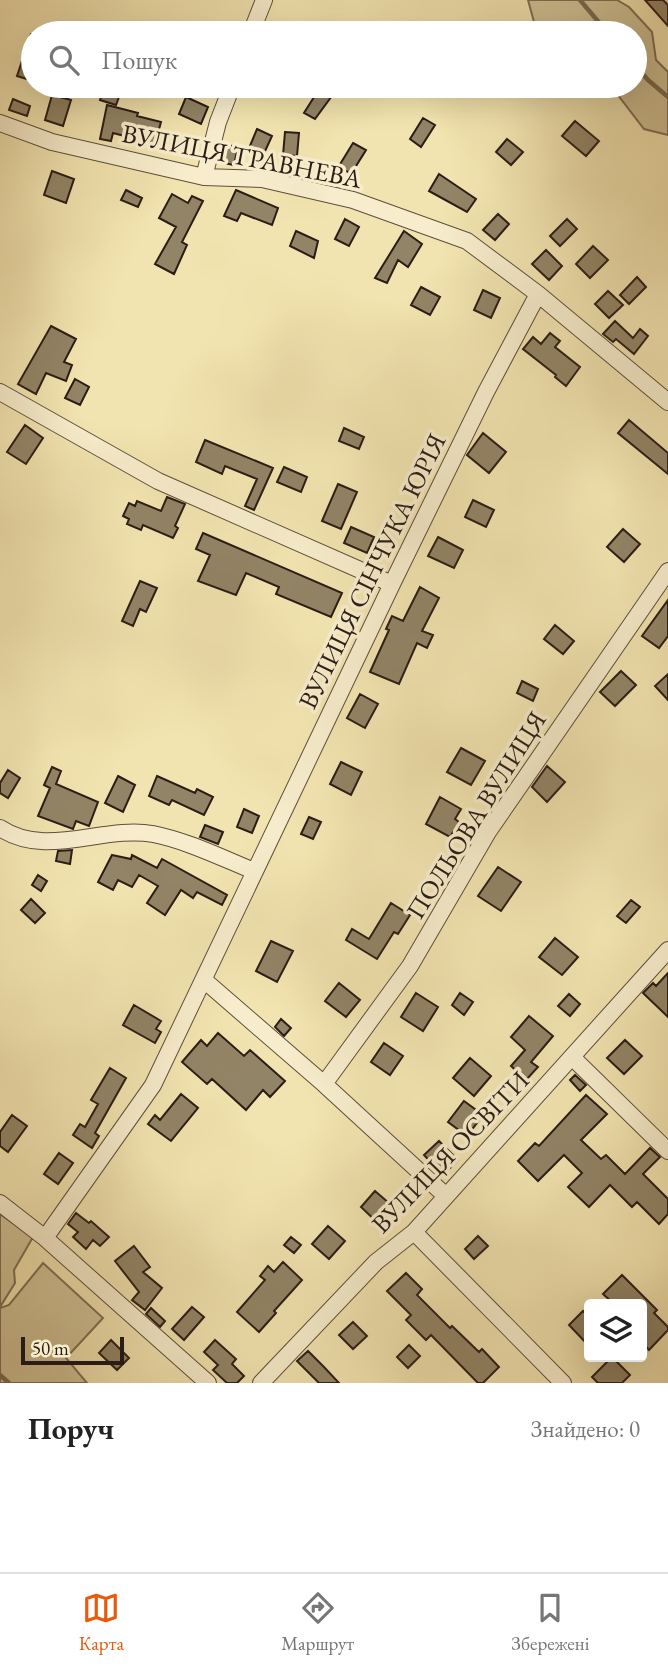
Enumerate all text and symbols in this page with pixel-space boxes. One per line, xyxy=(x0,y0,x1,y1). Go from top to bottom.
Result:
search box xyxy=(21,21,647,98)
icon: search xyxy=(45,41,83,79)
text: Пошук xyxy=(101,43,177,77)
street label: ВУЛИЦЯ ТРАВНЕВА xyxy=(119,116,366,196)
street label: ВУЛИЦЯ СІНЧУКА ЮРІЯ xyxy=(290,428,454,714)
street label: ПОЛЬОВА ВУЛИЦЯ xyxy=(398,705,554,925)
street label: ВУЛИЦЯ ОСВІТИ xyxy=(364,1064,536,1240)
map controls xyxy=(584,1299,647,1362)
button: layers xyxy=(584,1299,647,1362)
scale bar xyxy=(21,1334,124,1366)
text: 50 m xyxy=(32,1336,69,1361)
text: Поруч xyxy=(28,1409,114,1448)
text: Знайдено: 0 xyxy=(531,1414,640,1444)
tab: Карта xyxy=(79,1589,124,1656)
tab: Маршрут xyxy=(281,1589,354,1656)
tab: Збережені xyxy=(511,1589,589,1656)

